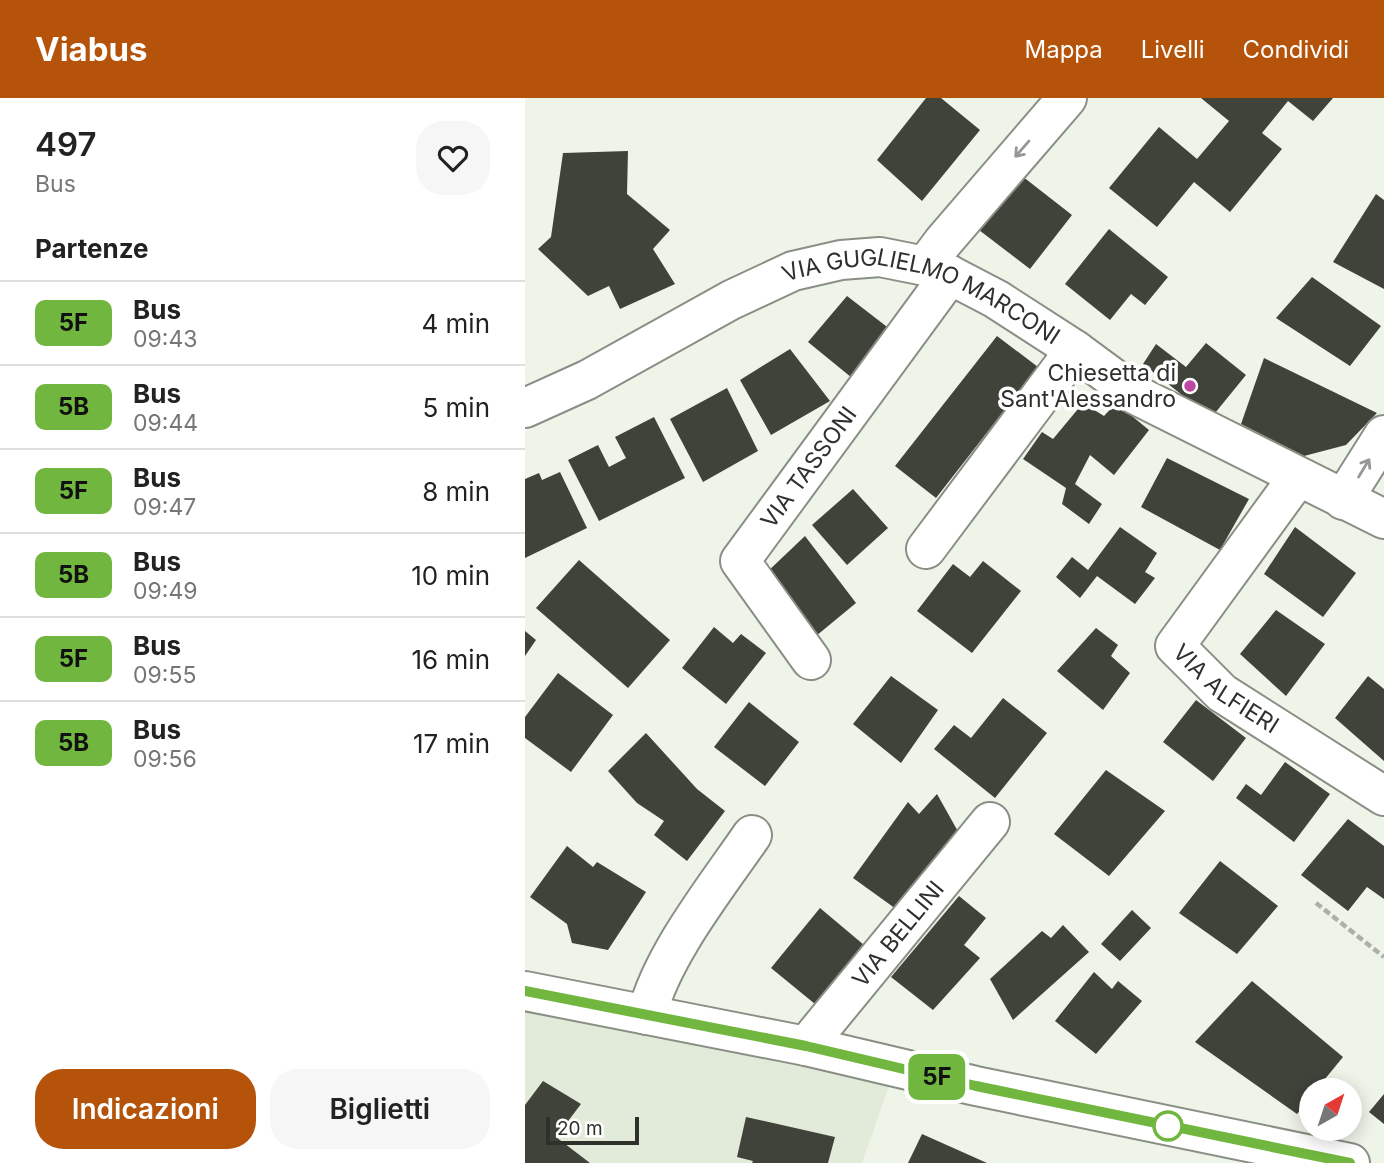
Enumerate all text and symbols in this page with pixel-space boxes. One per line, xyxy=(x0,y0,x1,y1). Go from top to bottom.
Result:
text: Viabus xyxy=(35,29,148,69)
text: Mappa xyxy=(1024,35,1103,64)
text: Livelli xyxy=(1141,35,1205,64)
text: Condividi xyxy=(1243,35,1349,64)
button: heart xyxy=(416,121,490,195)
text: 497 xyxy=(35,124,96,164)
one-way arrow xyxy=(1014,140,1030,158)
text: Bus xyxy=(35,170,76,198)
text: Partenze xyxy=(35,233,149,264)
street label: VIA GUGLIELMO MARCONI xyxy=(778,243,1065,350)
text: Bus xyxy=(133,294,181,325)
text: 5F xyxy=(59,308,88,337)
text: 4 min xyxy=(421,308,490,339)
text: 09:43 xyxy=(133,325,197,353)
place label: Chiesetta di Sant'Alessandro xyxy=(1000,359,1176,413)
text: Bus xyxy=(133,378,181,409)
marker: Chiesetta di Sant'Alessandro xyxy=(1182,378,1198,394)
text: 5B xyxy=(58,392,89,421)
text: 5 min xyxy=(422,392,490,423)
street label: VIA TASSONI xyxy=(755,401,863,534)
text: 09:44 xyxy=(133,409,198,437)
one-way arrow xyxy=(1358,458,1372,478)
text: Bus xyxy=(133,462,181,493)
text: 5F xyxy=(59,476,88,505)
text: 8 min xyxy=(422,476,490,507)
text: 09:47 xyxy=(133,493,196,521)
text: Bus xyxy=(133,546,181,577)
text: 5B xyxy=(58,560,89,589)
text: 10 min xyxy=(411,560,490,591)
text: 09:49 xyxy=(133,577,198,605)
text: Bus xyxy=(133,630,181,661)
street label: VIA ALFIERI xyxy=(1167,638,1284,739)
text: 5F xyxy=(59,644,88,673)
text: 16 min xyxy=(412,644,490,675)
text: 09:55 xyxy=(133,661,196,689)
text: Bus xyxy=(133,714,181,745)
text: 5B xyxy=(58,728,89,757)
text: 17 min xyxy=(413,728,490,759)
text: 09:56 xyxy=(133,745,197,773)
street label: VIA BELLINI xyxy=(846,875,950,993)
line badge: 5F xyxy=(905,1054,969,1100)
text: 5F xyxy=(922,1062,952,1091)
button: Indicazioni xyxy=(35,1069,256,1149)
button: Biglietti xyxy=(270,1069,490,1149)
north arrow xyxy=(1299,1078,1361,1141)
map controls xyxy=(1299,1078,1362,1141)
unlabelled marker xyxy=(1153,1111,1183,1141)
scale bar xyxy=(546,1114,639,1146)
text: 20 m xyxy=(557,1117,603,1140)

